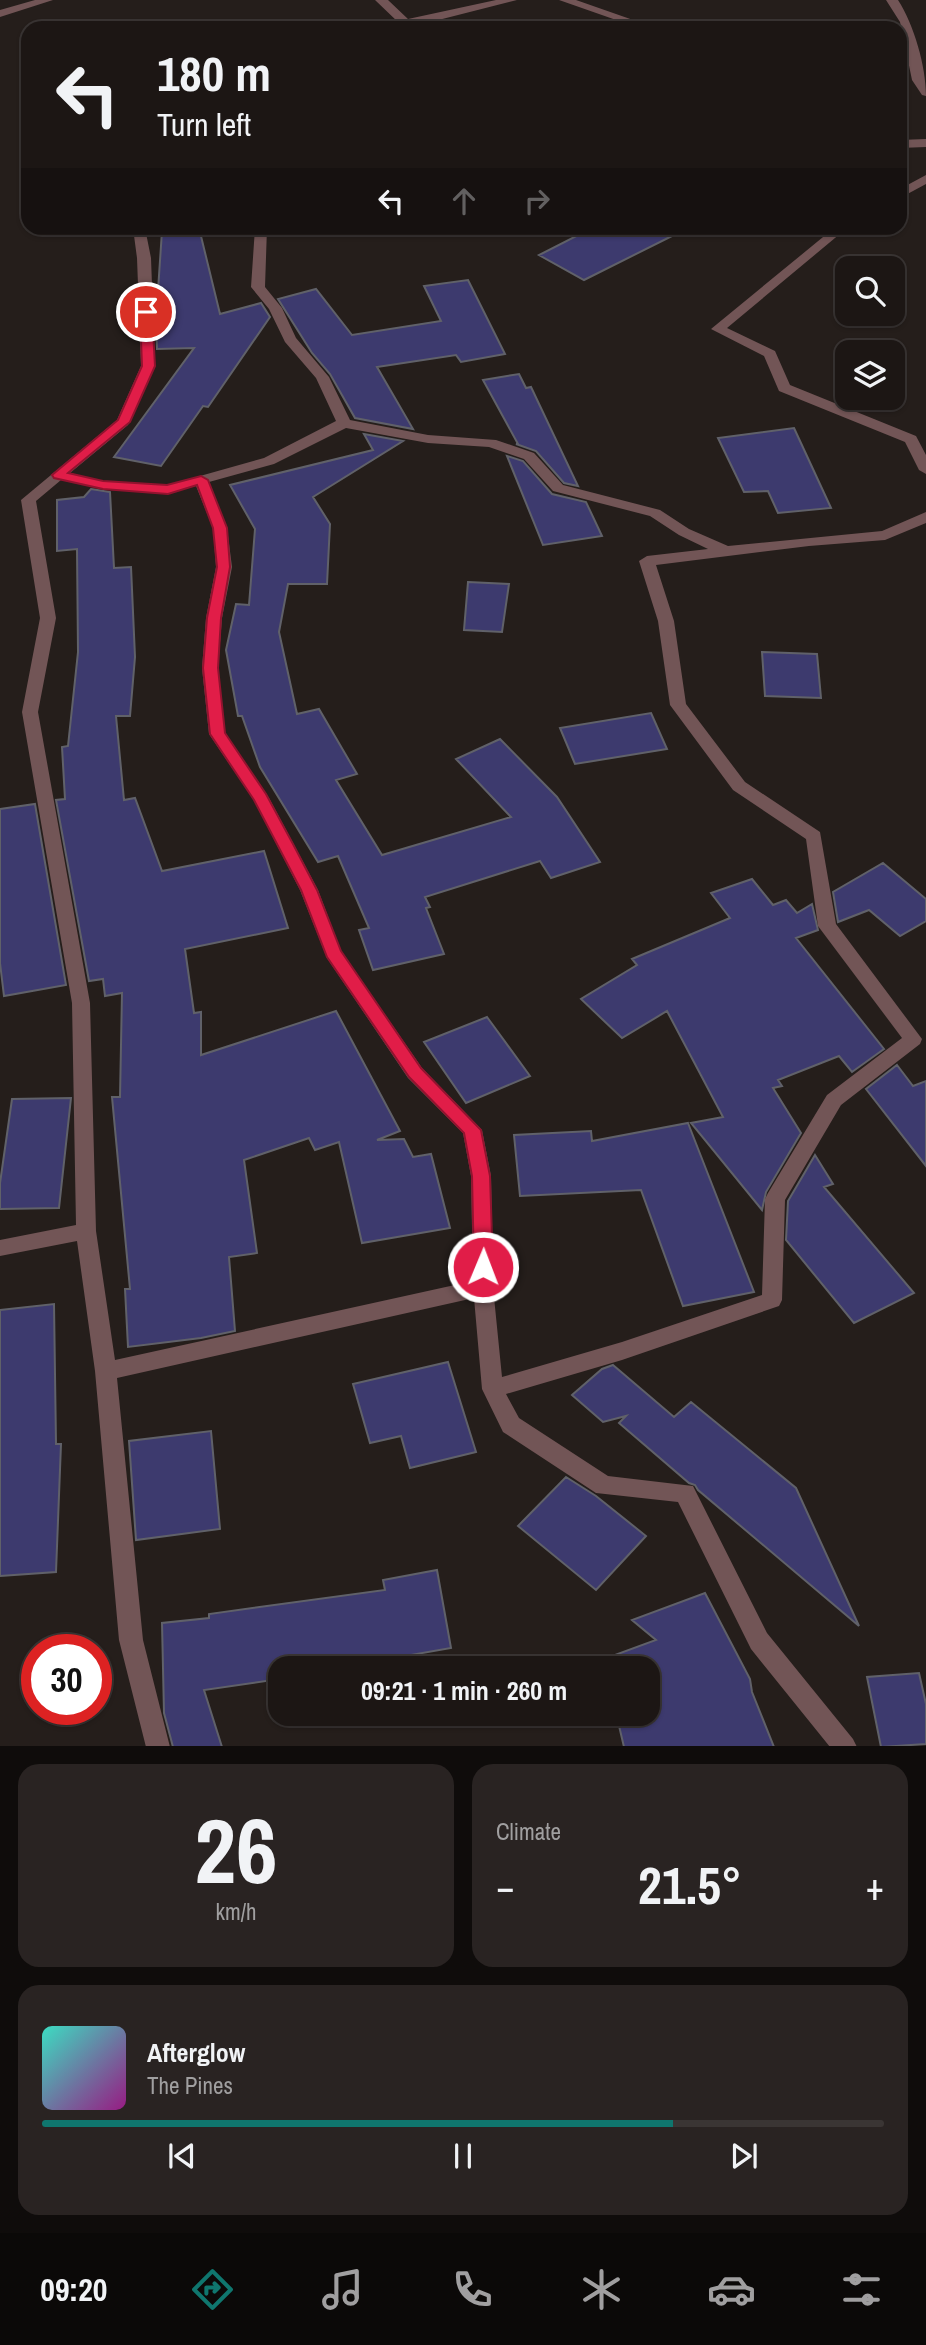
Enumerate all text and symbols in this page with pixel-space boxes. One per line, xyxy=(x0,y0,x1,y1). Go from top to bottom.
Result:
text: 180 m xyxy=(157,40,271,106)
icon: left xyxy=(42,49,133,140)
text: Turn left xyxy=(157,103,251,146)
icon: left xyxy=(372,182,410,220)
icon: ahead xyxy=(445,182,483,220)
icon: right xyxy=(518,182,556,220)
map controls xyxy=(835,256,905,410)
button: search xyxy=(835,256,905,326)
pin xyxy=(116,282,176,342)
icon: arrive xyxy=(127,293,165,331)
button: layers xyxy=(835,340,905,410)
position arrow xyxy=(446,1230,520,1304)
speed limit sign: 30 xyxy=(21,1634,112,1725)
text: 09:21 · 1 min · 260 m xyxy=(361,1673,567,1708)
text: 26 xyxy=(195,1789,278,1911)
text: Climate xyxy=(496,1816,561,1847)
text: 21.5° xyxy=(638,1850,742,1920)
text: − xyxy=(496,1861,514,1912)
text: + xyxy=(866,1861,884,1912)
text: km/h xyxy=(216,1896,256,1927)
text: Afterglow xyxy=(147,2035,245,2070)
text: The Pines xyxy=(147,2070,233,2101)
icon: previous xyxy=(163,2137,201,2175)
icon: pause xyxy=(444,2137,482,2175)
icon: next xyxy=(725,2137,763,2175)
icon: directions xyxy=(188,2265,237,2314)
icon: music xyxy=(318,2265,367,2314)
icon: phone xyxy=(448,2265,497,2314)
icon: climate xyxy=(577,2265,626,2314)
icon: car xyxy=(707,2265,756,2314)
icon: filters xyxy=(837,2265,886,2314)
text: 09:20 xyxy=(40,2268,107,2311)

